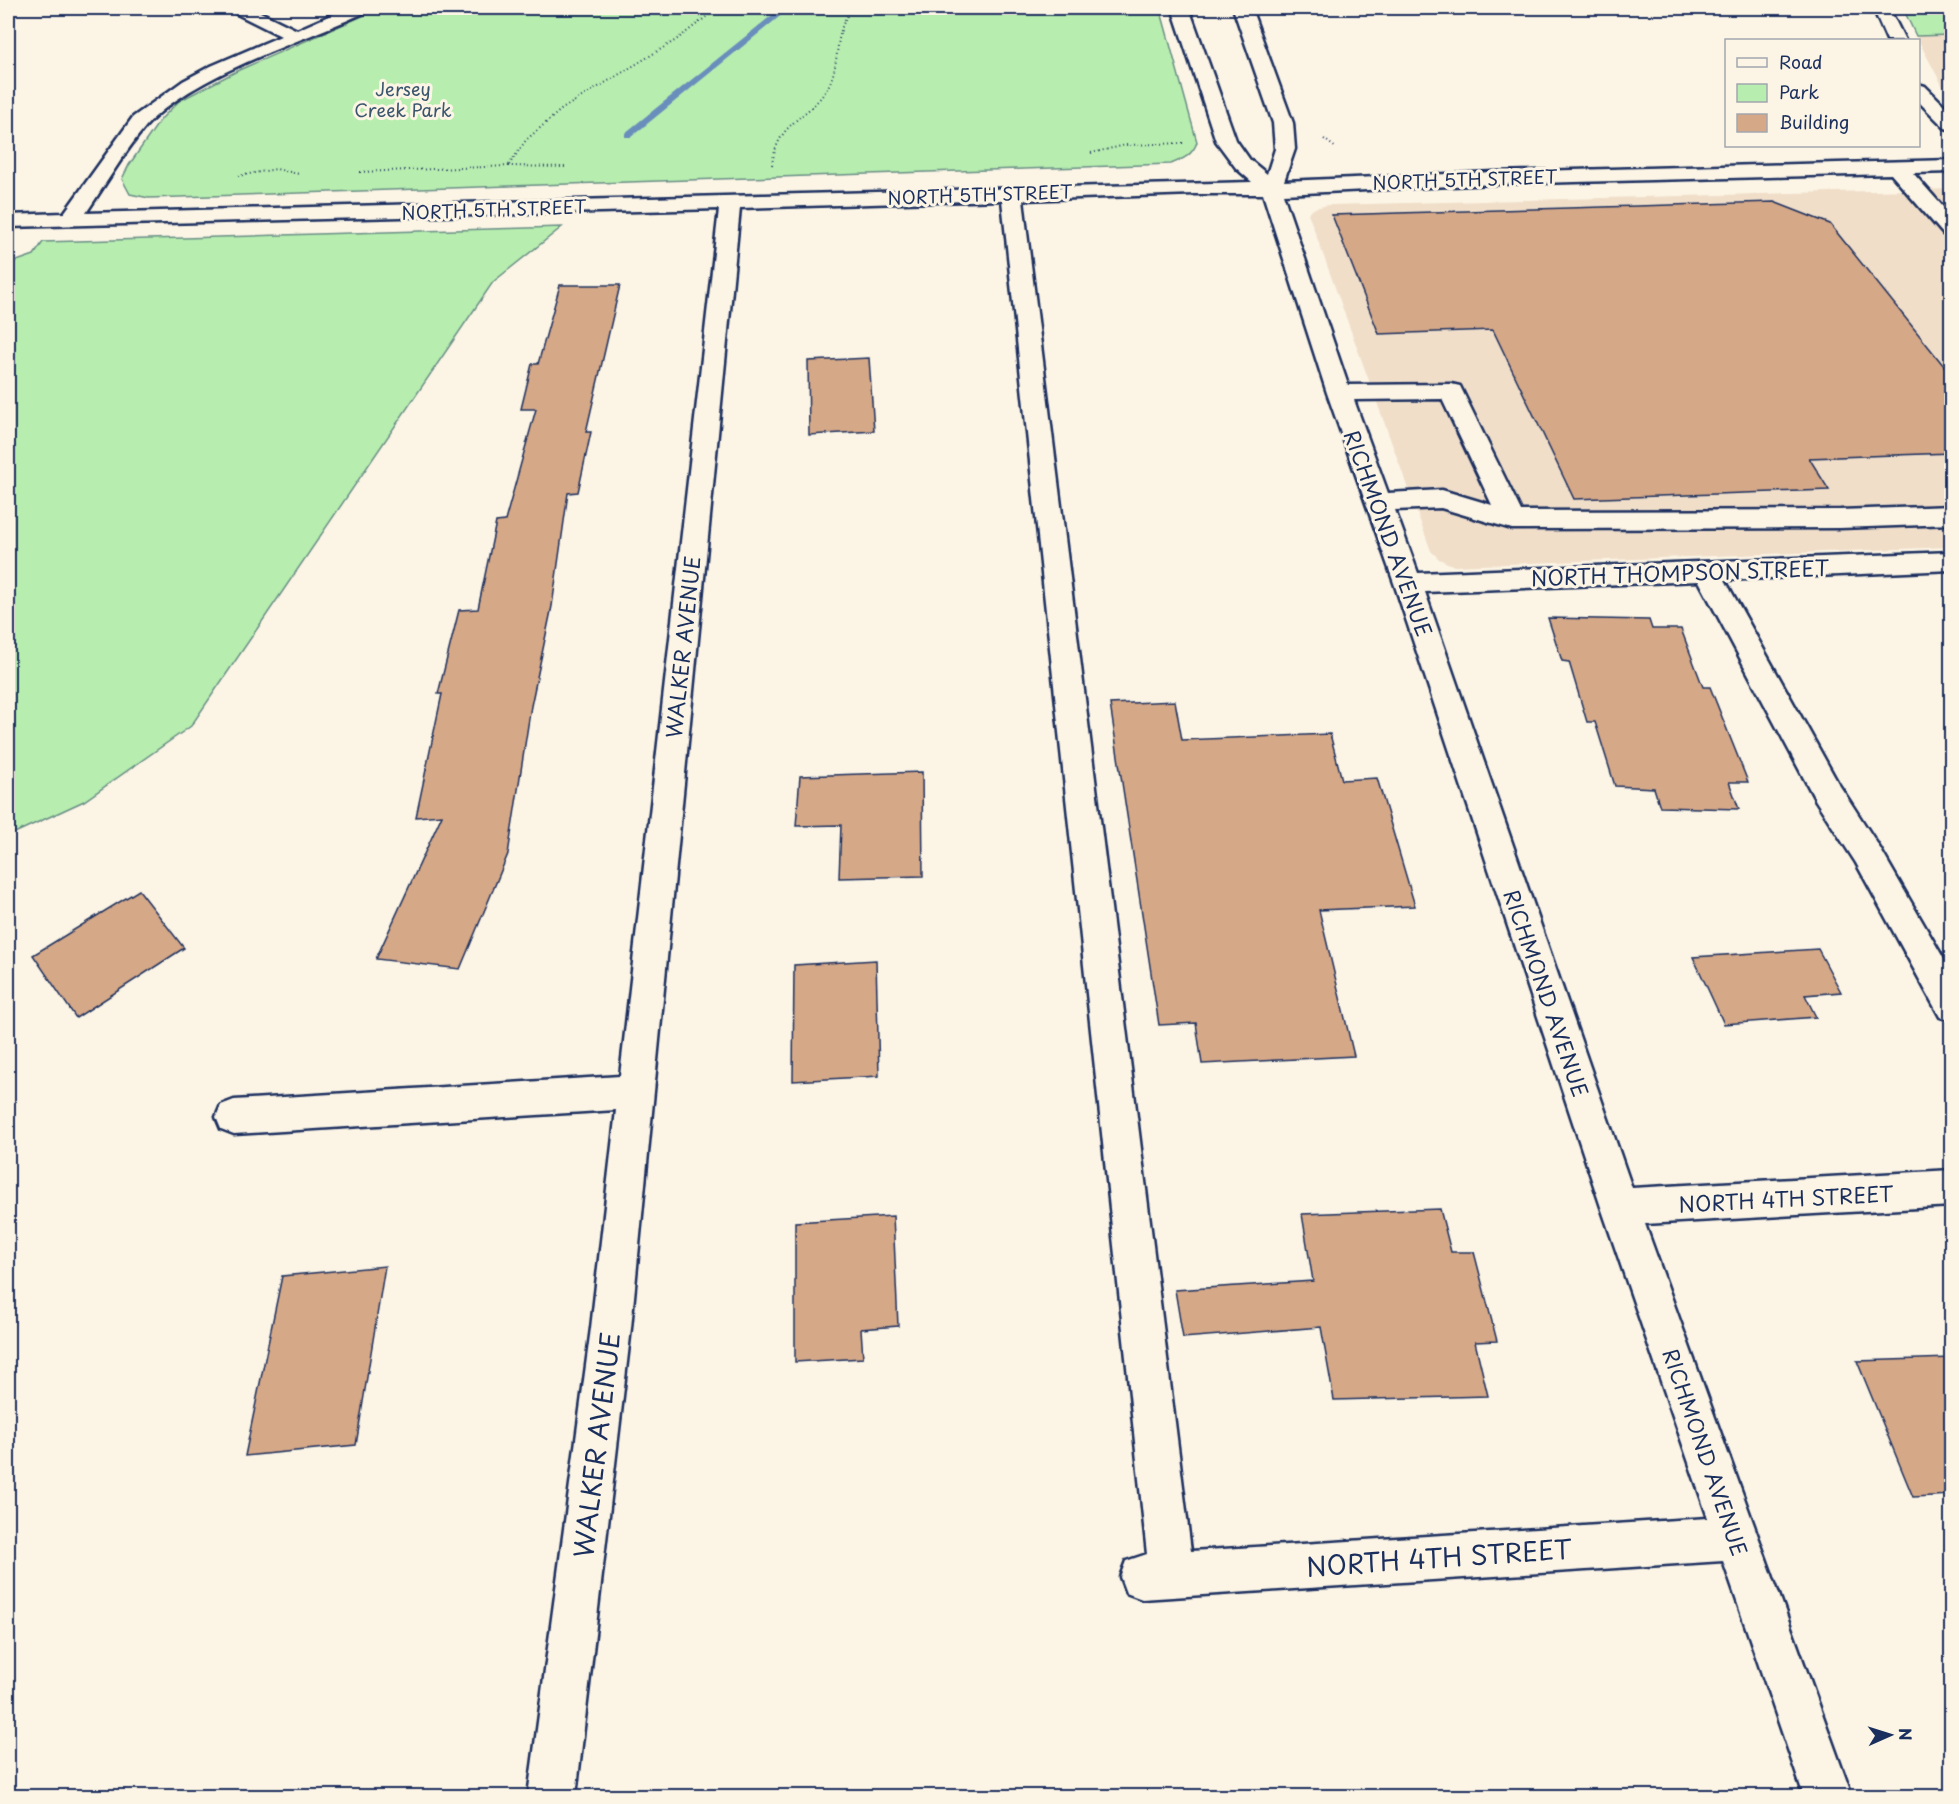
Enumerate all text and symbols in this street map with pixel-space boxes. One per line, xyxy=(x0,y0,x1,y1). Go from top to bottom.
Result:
legend xyxy=(1725,39,1920,147)
text: Road xyxy=(1779,48,1823,75)
park label: Jersey Creek Park xyxy=(354,75,452,123)
text: Park xyxy=(1779,78,1819,105)
text: Building xyxy=(1779,108,1849,135)
street label: NORTH 5TH STREET xyxy=(1372,162,1559,196)
street label: NORTH 5TH STREET xyxy=(887,177,1074,211)
street label: NORTH 5TH STREET xyxy=(401,192,588,226)
street label: RICHMOND AVENUE xyxy=(1337,425,1441,641)
street label: NORTH THOMPSON STREET xyxy=(1530,551,1830,593)
street label: WALKER AVENUE xyxy=(657,554,707,740)
street label: RICHMOND AVENUE xyxy=(1496,885,1598,1101)
street label: NORTH 4TH STREET xyxy=(1678,1176,1895,1220)
street label: WALKER AVENUE xyxy=(563,1330,629,1560)
street label: RICHMOND AVENUE xyxy=(1655,1344,1757,1560)
street label: NORTH 4TH STREET xyxy=(1305,1528,1573,1586)
north arrow xyxy=(1860,1705,1920,1765)
text: N xyxy=(1894,1727,1918,1741)

